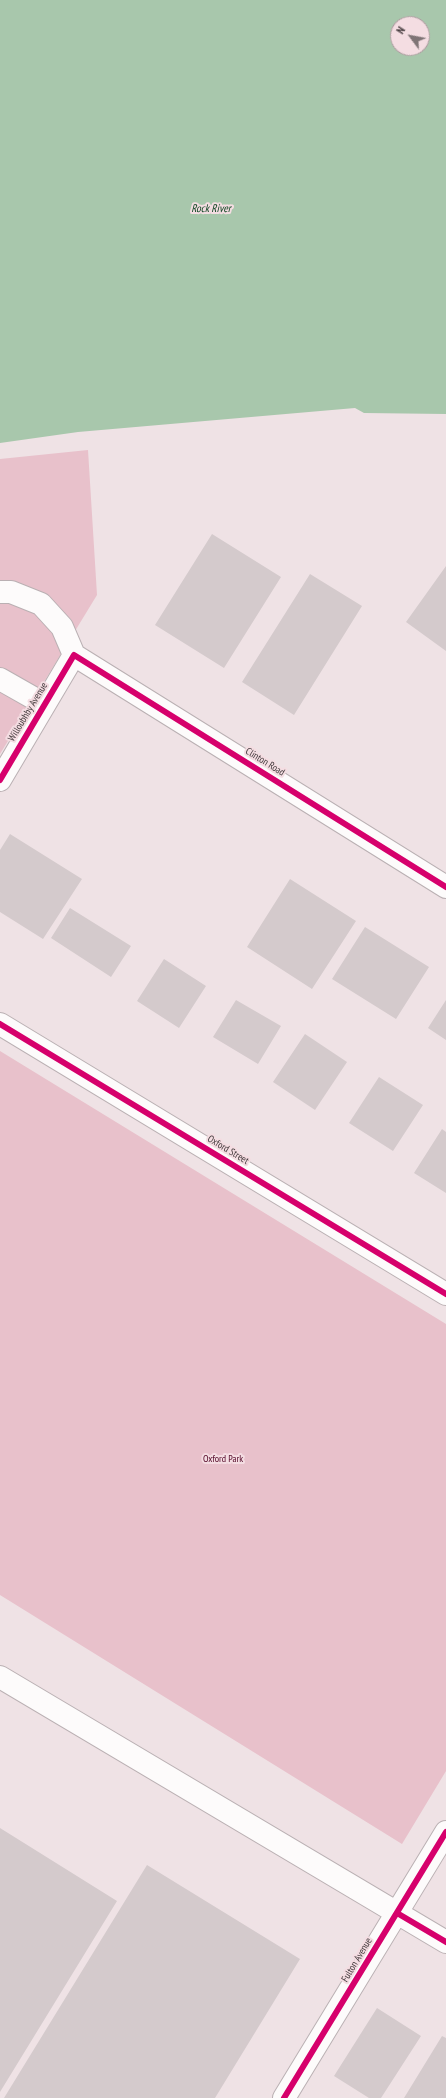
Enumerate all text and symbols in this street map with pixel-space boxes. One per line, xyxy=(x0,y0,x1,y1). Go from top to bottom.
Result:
north arrow xyxy=(390,16,430,56)
text: N xyxy=(393,24,408,36)
water label: Rock River xyxy=(191,202,231,216)
street label: Willoubhby Avenue xyxy=(6,680,50,744)
street label: Clinton Road xyxy=(243,745,287,779)
street label: Oxford Street xyxy=(205,1133,251,1167)
park label: Oxford Park xyxy=(203,1453,243,1465)
street label: Fulton Avenue xyxy=(339,1936,375,1984)

